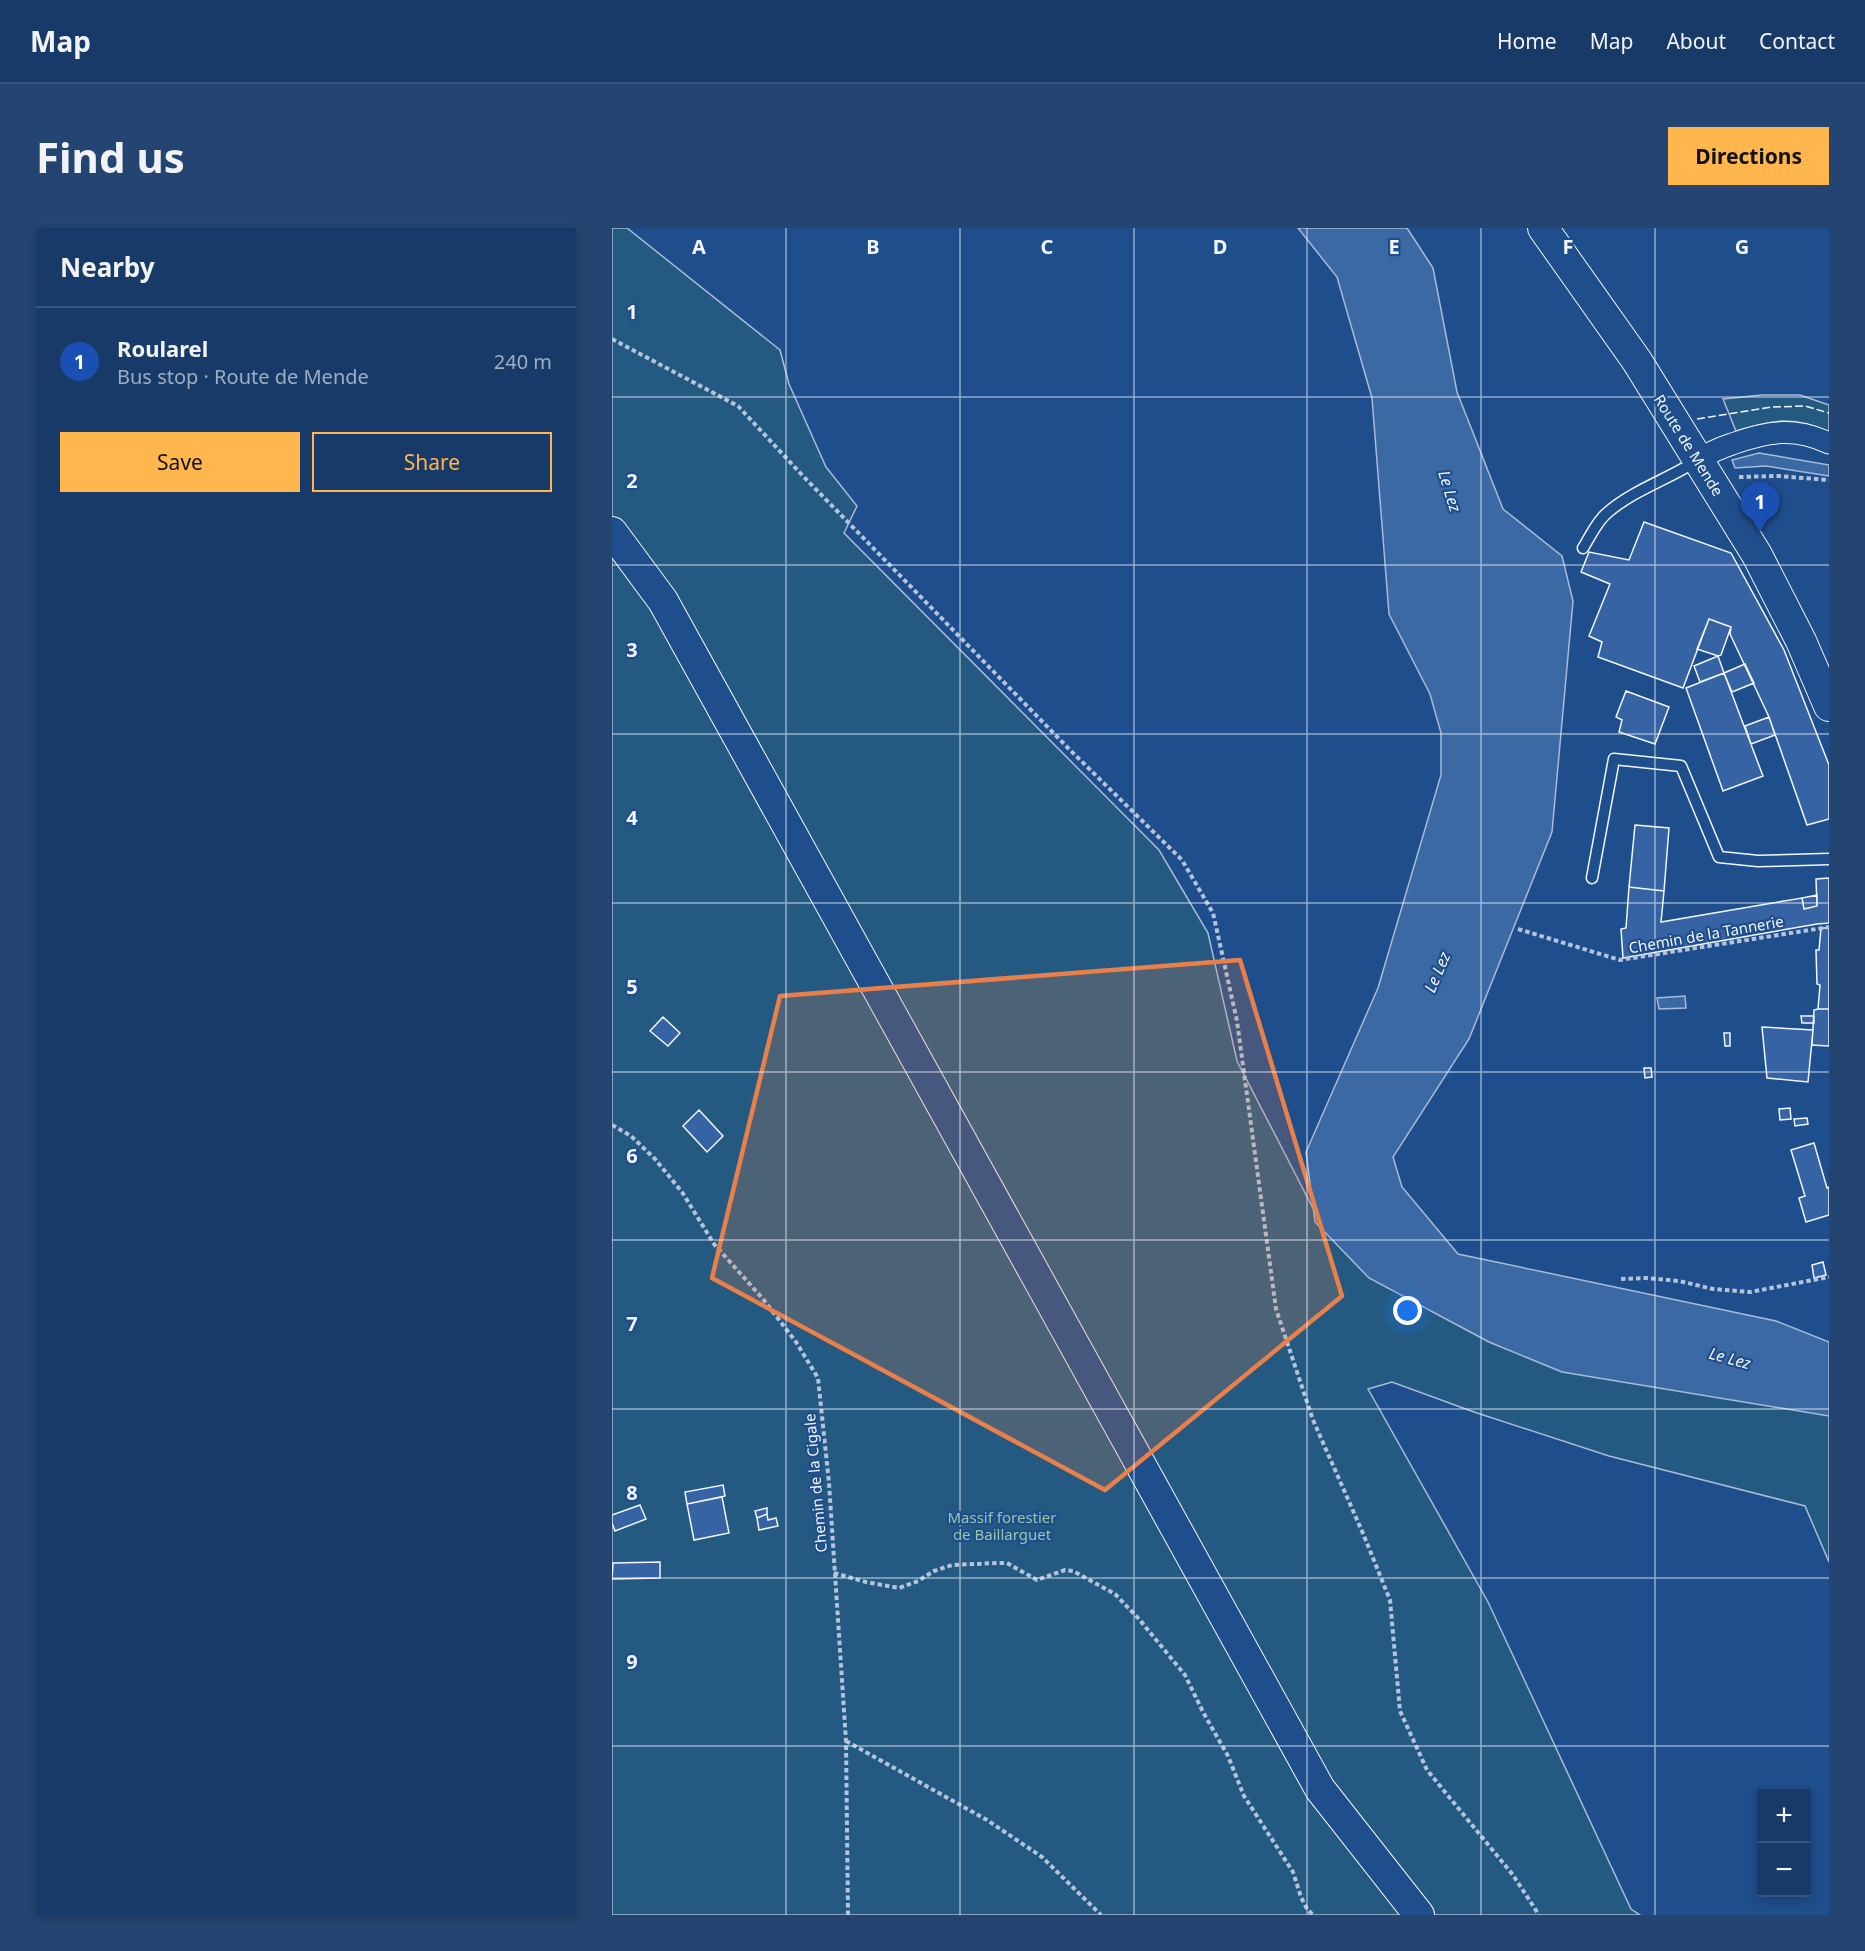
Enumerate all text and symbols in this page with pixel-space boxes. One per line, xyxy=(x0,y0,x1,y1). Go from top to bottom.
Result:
text: Map xyxy=(30,22,91,60)
text: Home xyxy=(1497,27,1557,55)
text: Map xyxy=(1590,27,1633,55)
text: About xyxy=(1666,27,1726,55)
text: Contact xyxy=(1759,27,1835,55)
button: Directions xyxy=(1668,127,1829,185)
text: Find us xyxy=(36,128,185,185)
text: A xyxy=(692,233,706,260)
text: B xyxy=(866,233,880,260)
text: C xyxy=(1041,233,1054,260)
text: D xyxy=(1213,233,1227,260)
text: E xyxy=(1388,233,1400,260)
text: F xyxy=(1563,233,1573,260)
text: G xyxy=(1735,233,1749,260)
text: Nearby xyxy=(60,249,155,285)
text: 1 xyxy=(626,298,638,325)
text: Roularel xyxy=(117,333,208,363)
text: 1 xyxy=(74,348,85,375)
text: 240 m xyxy=(494,348,552,375)
text: Bus stop · Route de Mende xyxy=(117,363,369,390)
street label: Route de Mende xyxy=(1650,390,1728,500)
button: Save xyxy=(60,432,300,492)
button: Share xyxy=(312,432,552,492)
text: 2 xyxy=(626,467,638,494)
water label: Le Lez xyxy=(1433,468,1467,515)
pin: 1 xyxy=(1740,482,1780,532)
text: 3 xyxy=(626,636,638,663)
text: 4 xyxy=(626,804,638,831)
street label: Chemin de la Tannerie xyxy=(1627,911,1785,957)
water label: Le Lez xyxy=(1419,947,1456,996)
text: 5 xyxy=(626,973,638,1000)
text: 6 xyxy=(626,1142,638,1169)
your location xyxy=(1393,1296,1422,1325)
text: 7 xyxy=(626,1310,638,1337)
water label: Le Lez xyxy=(1707,1342,1754,1374)
street label: Chemin de la Cigale xyxy=(799,1413,831,1553)
text: 8 xyxy=(626,1479,638,1506)
park label: Massif forestier de Baillarguet xyxy=(947,1507,1057,1544)
text: 9 xyxy=(626,1648,638,1675)
map controls xyxy=(1757,1789,1811,1897)
button: + xyxy=(1757,1789,1811,1843)
button: − xyxy=(1757,1843,1811,1897)

